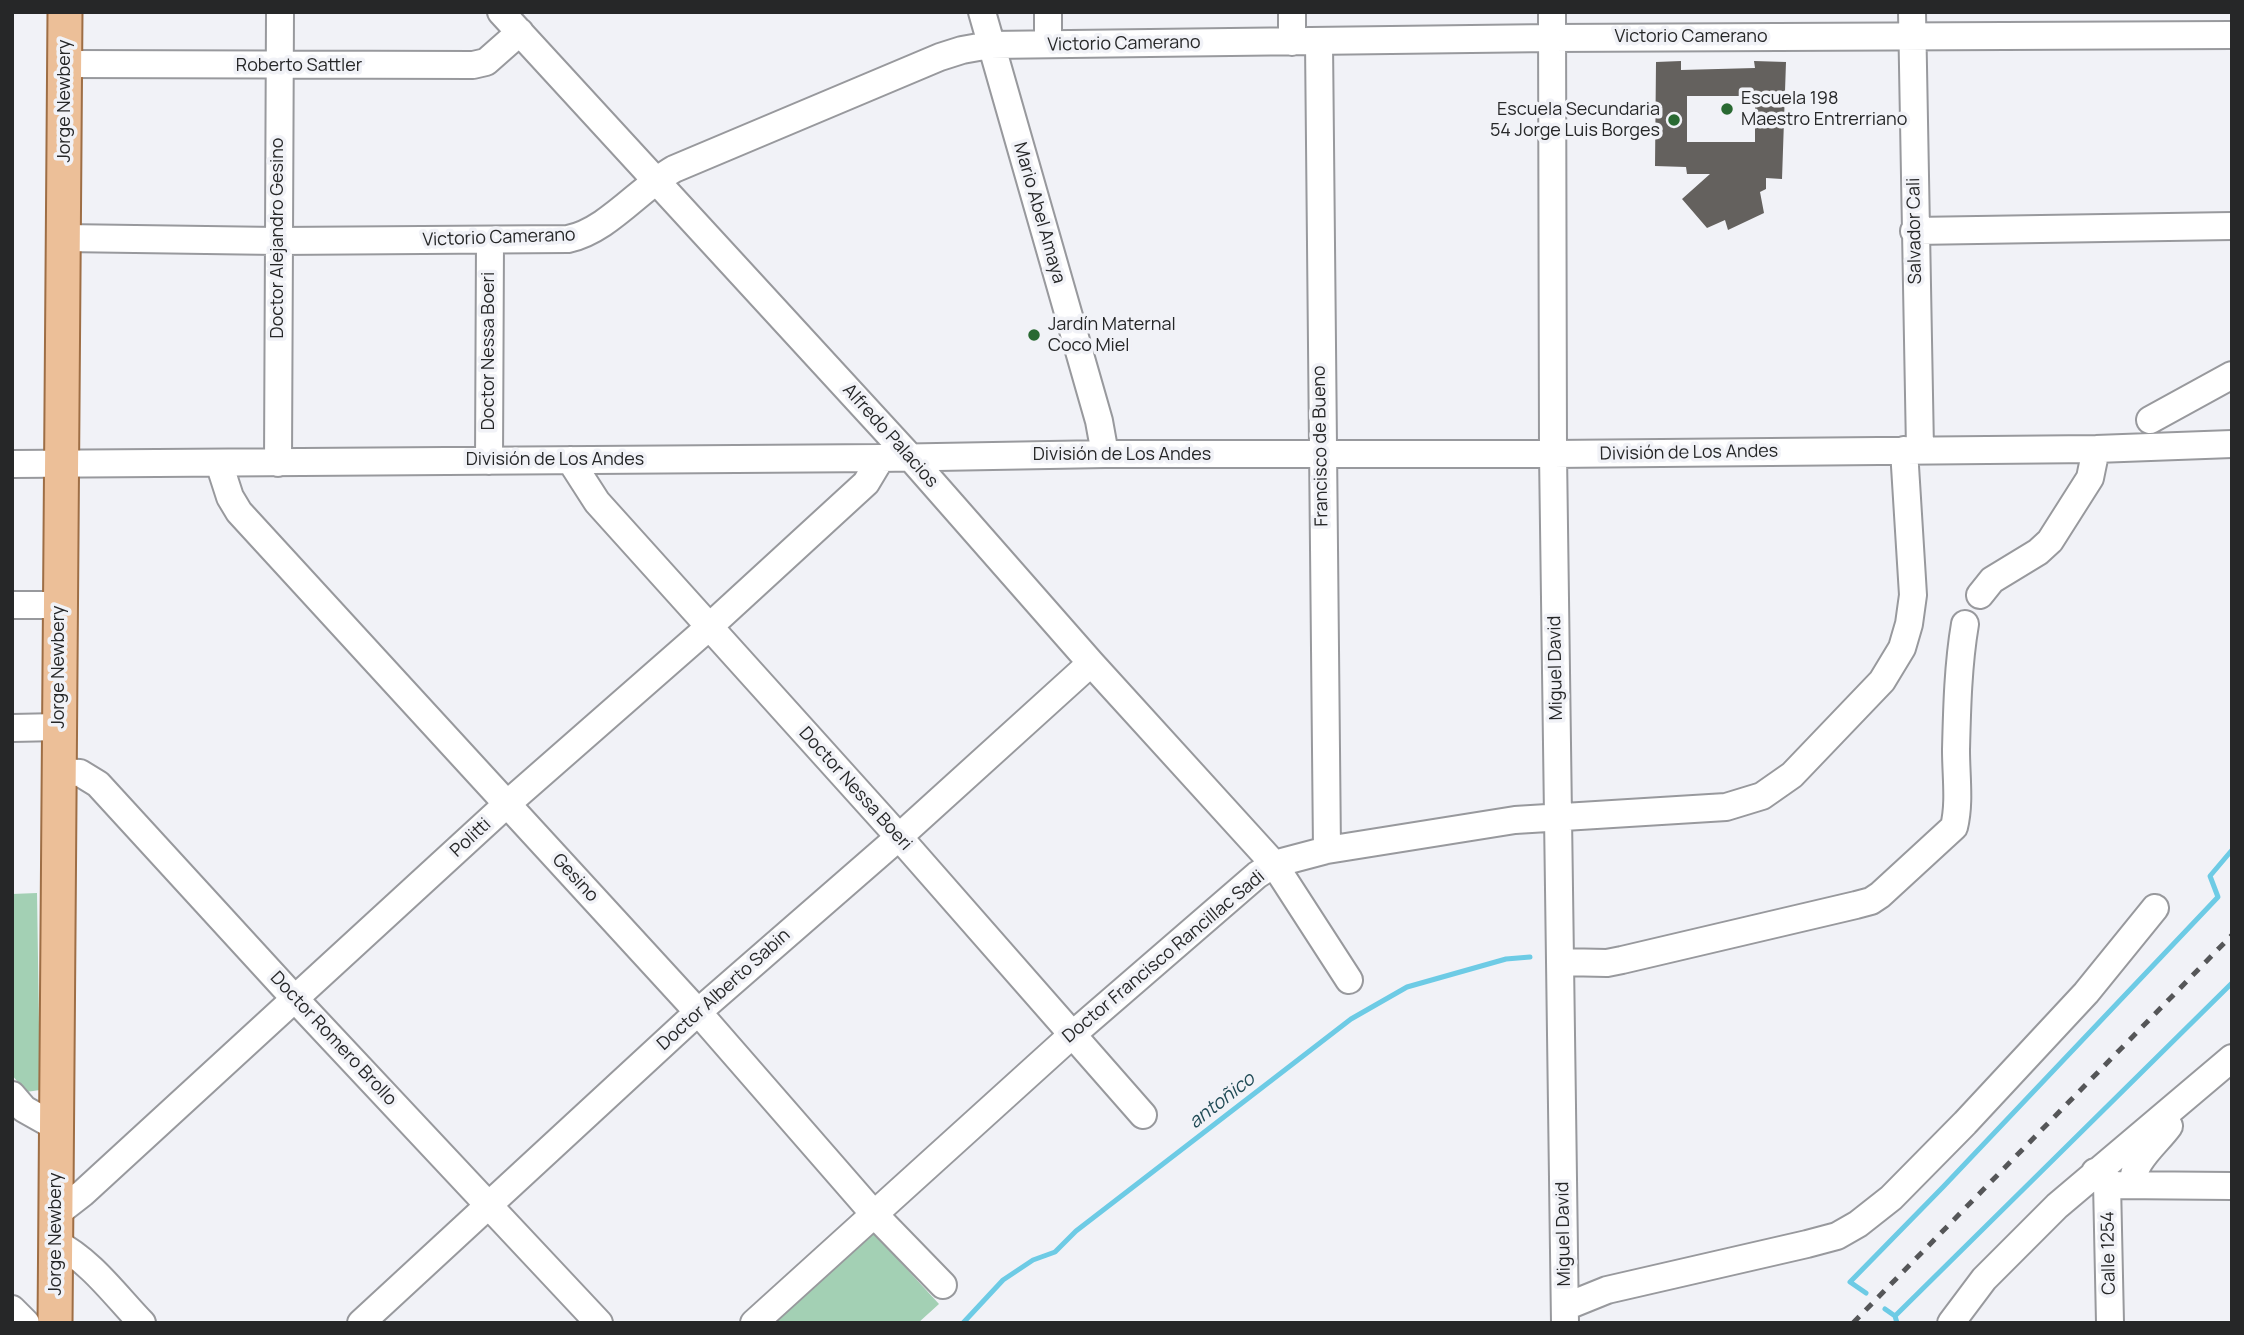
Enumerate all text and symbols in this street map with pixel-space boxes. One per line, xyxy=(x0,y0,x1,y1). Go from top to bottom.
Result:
street label: Victorio Camerano xyxy=(1614,26,1768,48)
street label: Victorio Camerano xyxy=(1047,32,1201,56)
street label: Jorge Newbery xyxy=(54,39,76,163)
street label: Roberto Sattler xyxy=(236,55,362,77)
place label: Escuela 198 Maestro Entrerriano xyxy=(1741,88,1907,130)
place label: Escuela Secundaria 54 Jorge Luis Borges xyxy=(1490,99,1660,142)
marker: Escuela 198 Maestro Entrerriano xyxy=(1719,101,1735,117)
marker: Escuela Secundaria 54 Jorge Luis Borges xyxy=(1666,112,1682,128)
street label: Doctor Alejandro Gesino xyxy=(267,138,289,338)
street label: Mario Abel Amaya xyxy=(1009,140,1069,286)
street label: Salvador Cali xyxy=(1903,178,1927,284)
street label: Victorio Camerano xyxy=(422,225,576,251)
street label: Doctor Nessa Boeri xyxy=(478,272,500,430)
place label: Jardín Maternal Coco Miel xyxy=(1048,314,1176,356)
marker: Jardín Maternal Coco Miel xyxy=(1026,327,1042,343)
street label: Francisco de Bueno xyxy=(1309,365,1333,527)
street label: Alfredo Palacios xyxy=(838,380,942,492)
street label: División de Los Andes xyxy=(1600,441,1778,465)
street label: División de Los Andes xyxy=(1033,444,1211,466)
street label: División de Los Andes xyxy=(466,449,644,471)
street label: Jorge Newbery xyxy=(48,605,70,729)
street label: Miguel David xyxy=(1544,615,1568,721)
street label: Doctor Nessa Boeri xyxy=(794,723,916,855)
street label: Politti xyxy=(446,814,496,862)
street label: Gesino xyxy=(547,849,603,907)
street label: Doctor Francisco Rancillac Sadi xyxy=(1059,866,1269,1048)
street label: Doctor Alberto Sabin xyxy=(653,925,795,1055)
street label: Doctor Romero Brollo xyxy=(265,967,401,1111)
water label: antoñico xyxy=(1184,1068,1260,1134)
street label: Jorge Newbery xyxy=(45,1172,67,1296)
street label: Miguel David xyxy=(1552,1181,1576,1287)
street label: Calle 1254 xyxy=(2097,1211,2121,1295)

